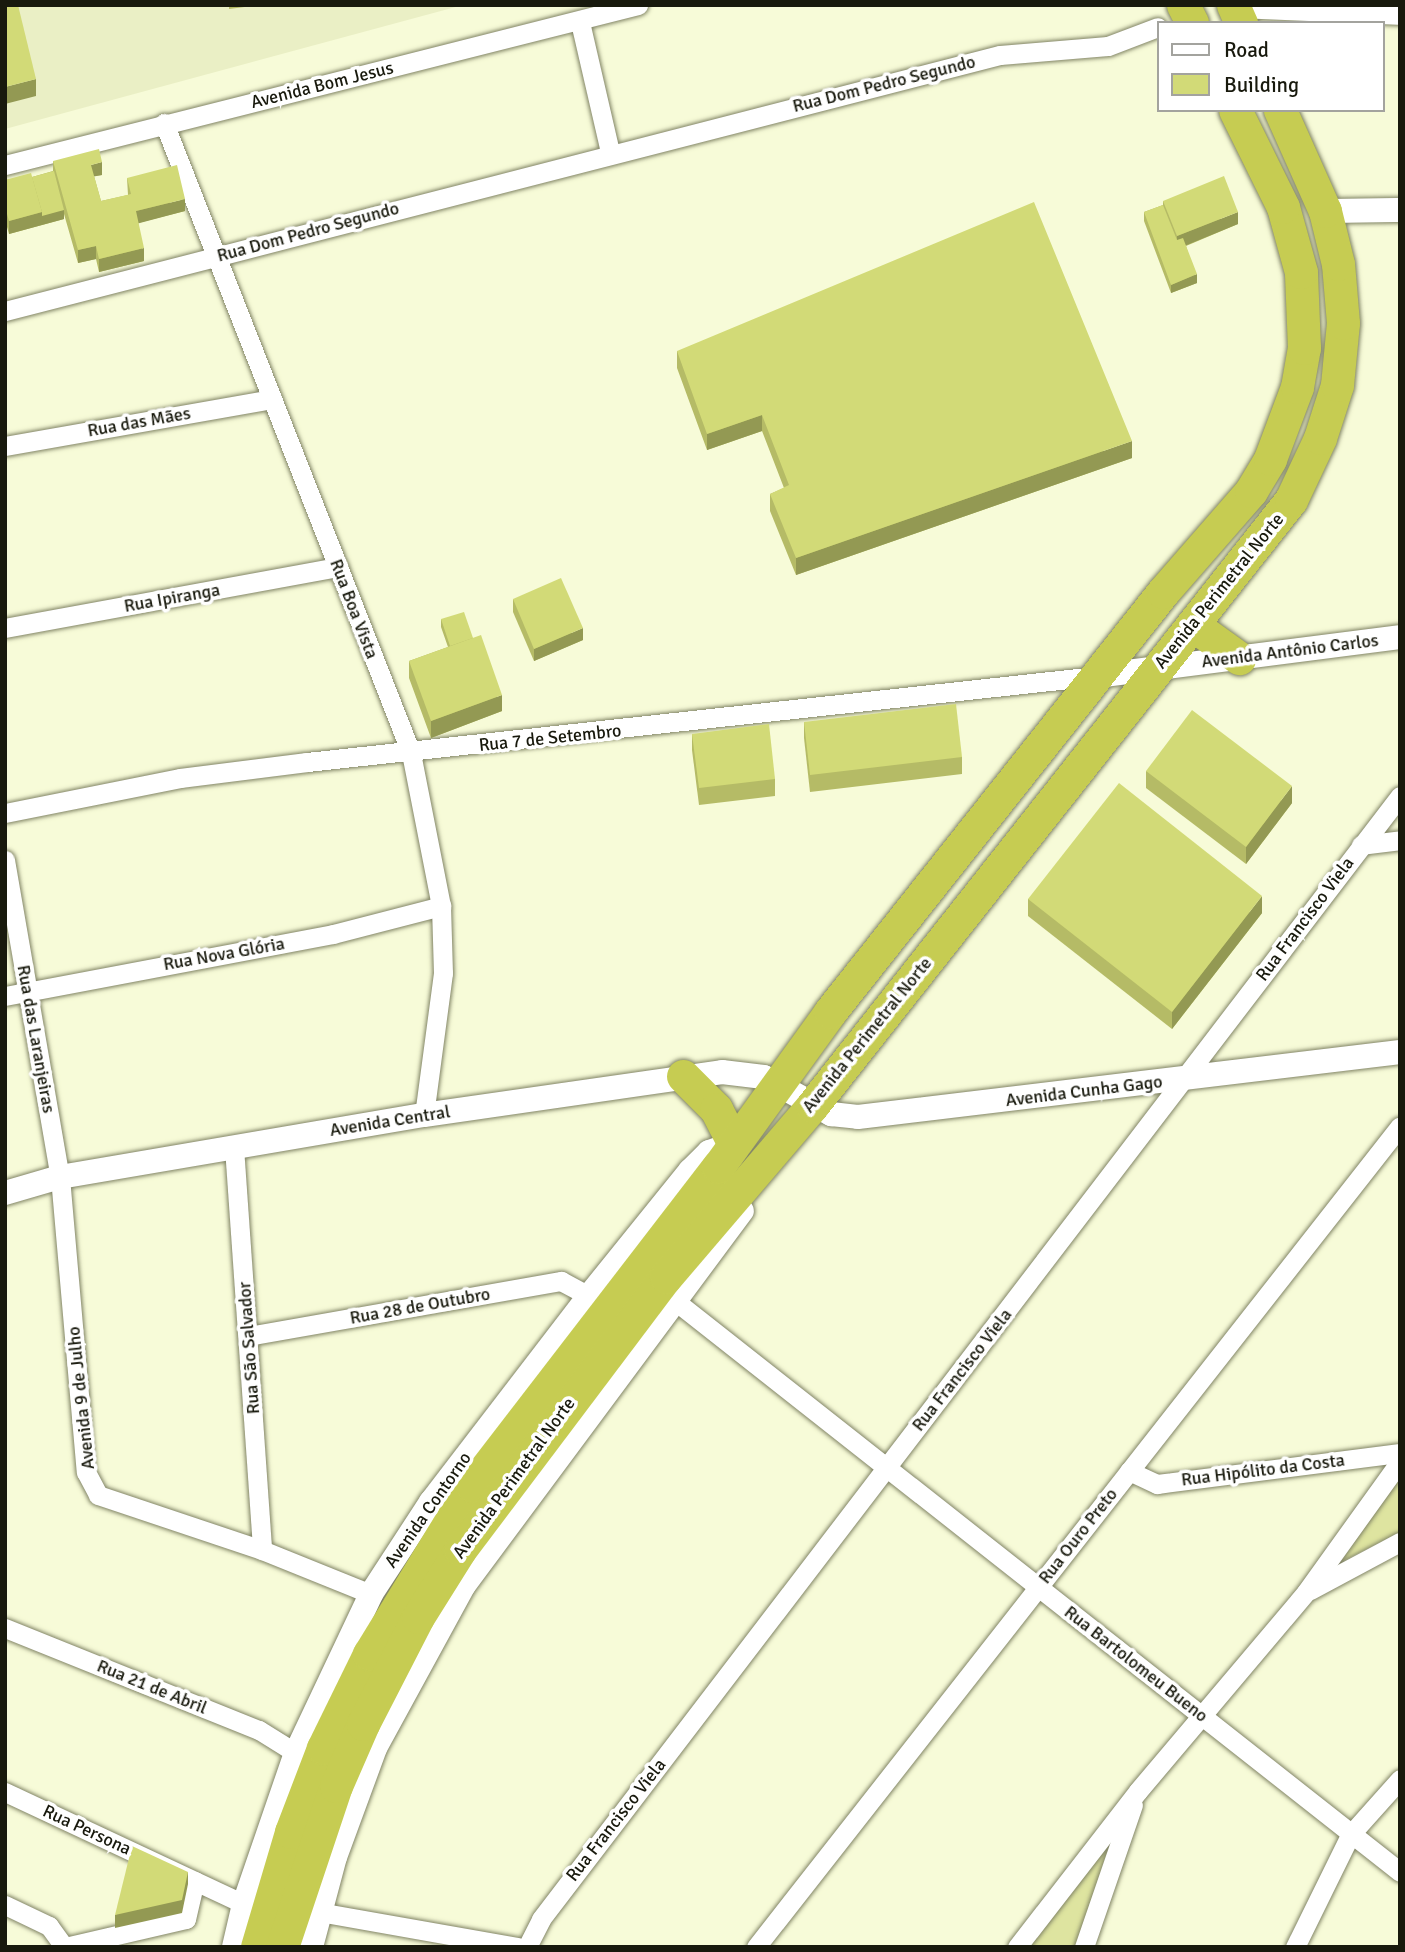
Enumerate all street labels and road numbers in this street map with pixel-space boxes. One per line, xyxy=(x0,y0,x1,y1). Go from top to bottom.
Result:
street label: Rua Dom Pedro Segundo xyxy=(790,51,978,117)
street label: Avenida Bom Jesus xyxy=(248,57,396,113)
street label: Rua Dom Pedro Segundo xyxy=(215,197,401,267)
street label: Rua das Mães xyxy=(86,402,192,442)
street label: Avenida Perimetral Norte xyxy=(1150,509,1288,673)
street label: Rua Boa Vista xyxy=(325,556,383,662)
street label: Rua Ipiranga xyxy=(122,579,222,617)
street label: Avenida Antônio Carlos xyxy=(1200,629,1380,673)
street label: Rua 7 de Setembro xyxy=(478,720,622,756)
street label: Rua Francisco Viela xyxy=(1251,853,1359,985)
street label: Rua Nova Glória xyxy=(162,933,286,975)
street label: Avenida Perimetral Norte xyxy=(798,953,936,1117)
street label: Rua das Laranjeiras xyxy=(12,963,60,1115)
street label: Avenida Cunha Gago xyxy=(1004,1071,1164,1111)
street label: Avenida Central xyxy=(328,1101,452,1141)
street label: Rua São Salvador xyxy=(234,1281,264,1415)
street label: Rua 28 de Outubro xyxy=(348,1283,492,1329)
street label: Rua Francisco Viela xyxy=(907,1304,1017,1436)
street label: Avenida 9 de Julho xyxy=(63,1325,99,1471)
street label: Avenida Perimetral Norte xyxy=(448,1393,580,1563)
street label: Avenida Contorno xyxy=(380,1448,476,1572)
street label: Rua Hipólito da Costa xyxy=(1180,1449,1346,1491)
street label: Rua Ouro Preto xyxy=(1034,1484,1122,1588)
street label: Rua Bartolomeu Bueno xyxy=(1060,1601,1212,1727)
street label: Rua 21 de Abril xyxy=(94,1655,210,1719)
street label: Rua Francisco Viela xyxy=(561,1754,671,1886)
street label: Rua Persona xyxy=(39,1800,135,1860)

